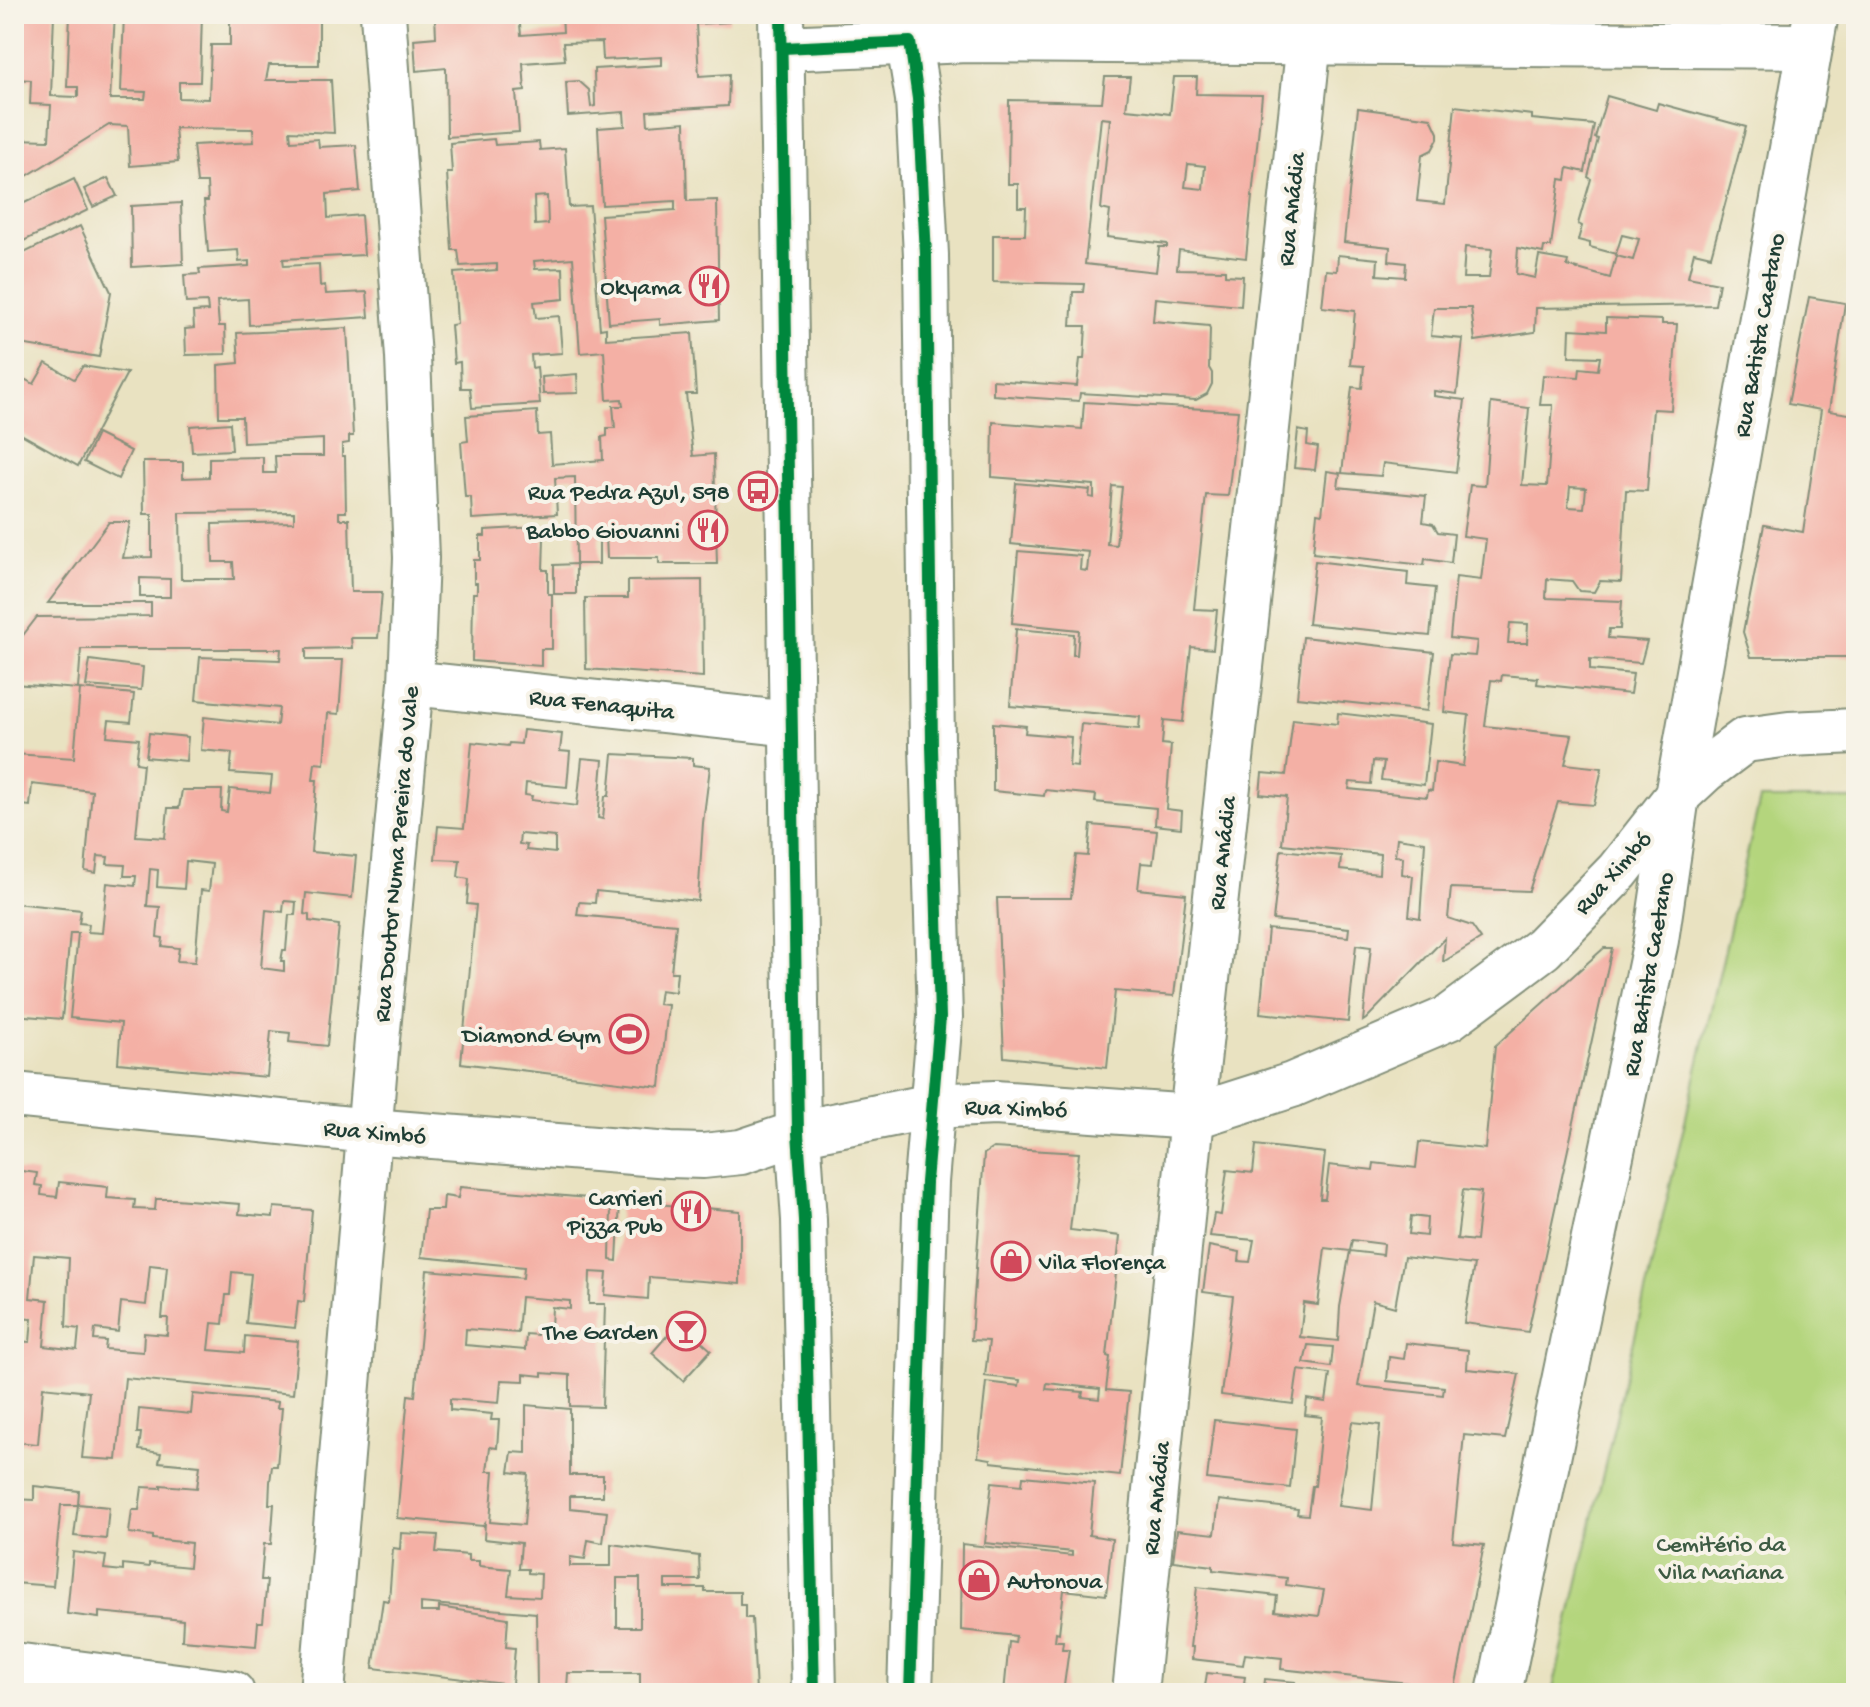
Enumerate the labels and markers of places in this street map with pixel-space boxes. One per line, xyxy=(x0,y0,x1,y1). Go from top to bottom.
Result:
restaurant icon: Okyama xyxy=(688,265,730,307)
place label: Okyama xyxy=(600,275,682,304)
bus stop icon: Rua Pedra Azul, 598 xyxy=(737,470,779,512)
place label: Rua Pedra Azul, 598 xyxy=(528,480,730,509)
restaurant icon: Babbo Giovanni xyxy=(687,509,729,551)
place label: Babbo Giovanni xyxy=(525,519,680,548)
sports icon: Diamond Gym xyxy=(608,1013,650,1055)
place label: Diamond Gym xyxy=(460,1023,601,1052)
place label: Carrieri Pizza Pub xyxy=(566,1186,663,1243)
restaurant icon: Carrieri Pizza Pub xyxy=(670,1190,712,1232)
shop icon: Vila Florença xyxy=(990,1240,1032,1282)
place label: Vila Florença xyxy=(1038,1250,1166,1279)
bar icon: The Garden xyxy=(665,1310,707,1352)
place label: The Garden xyxy=(541,1320,659,1349)
shop icon: Autonova xyxy=(958,1559,1000,1601)
place label: Autonova xyxy=(1007,1569,1103,1598)

